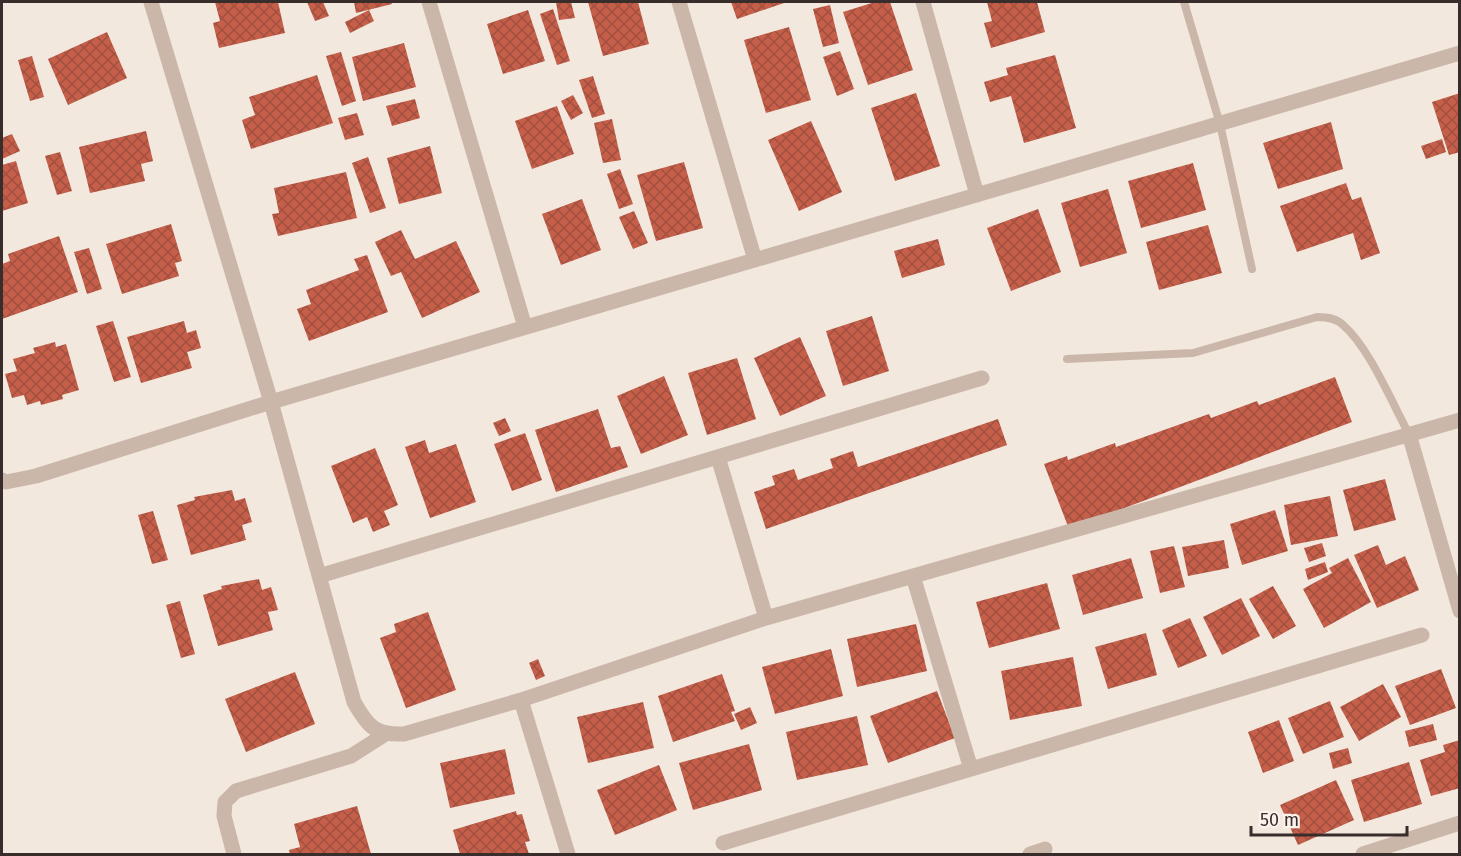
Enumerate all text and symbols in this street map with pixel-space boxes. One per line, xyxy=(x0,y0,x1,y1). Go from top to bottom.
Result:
scale bar xyxy=(1251,799,1407,837)
text: 50 m xyxy=(1260,809,1299,831)

